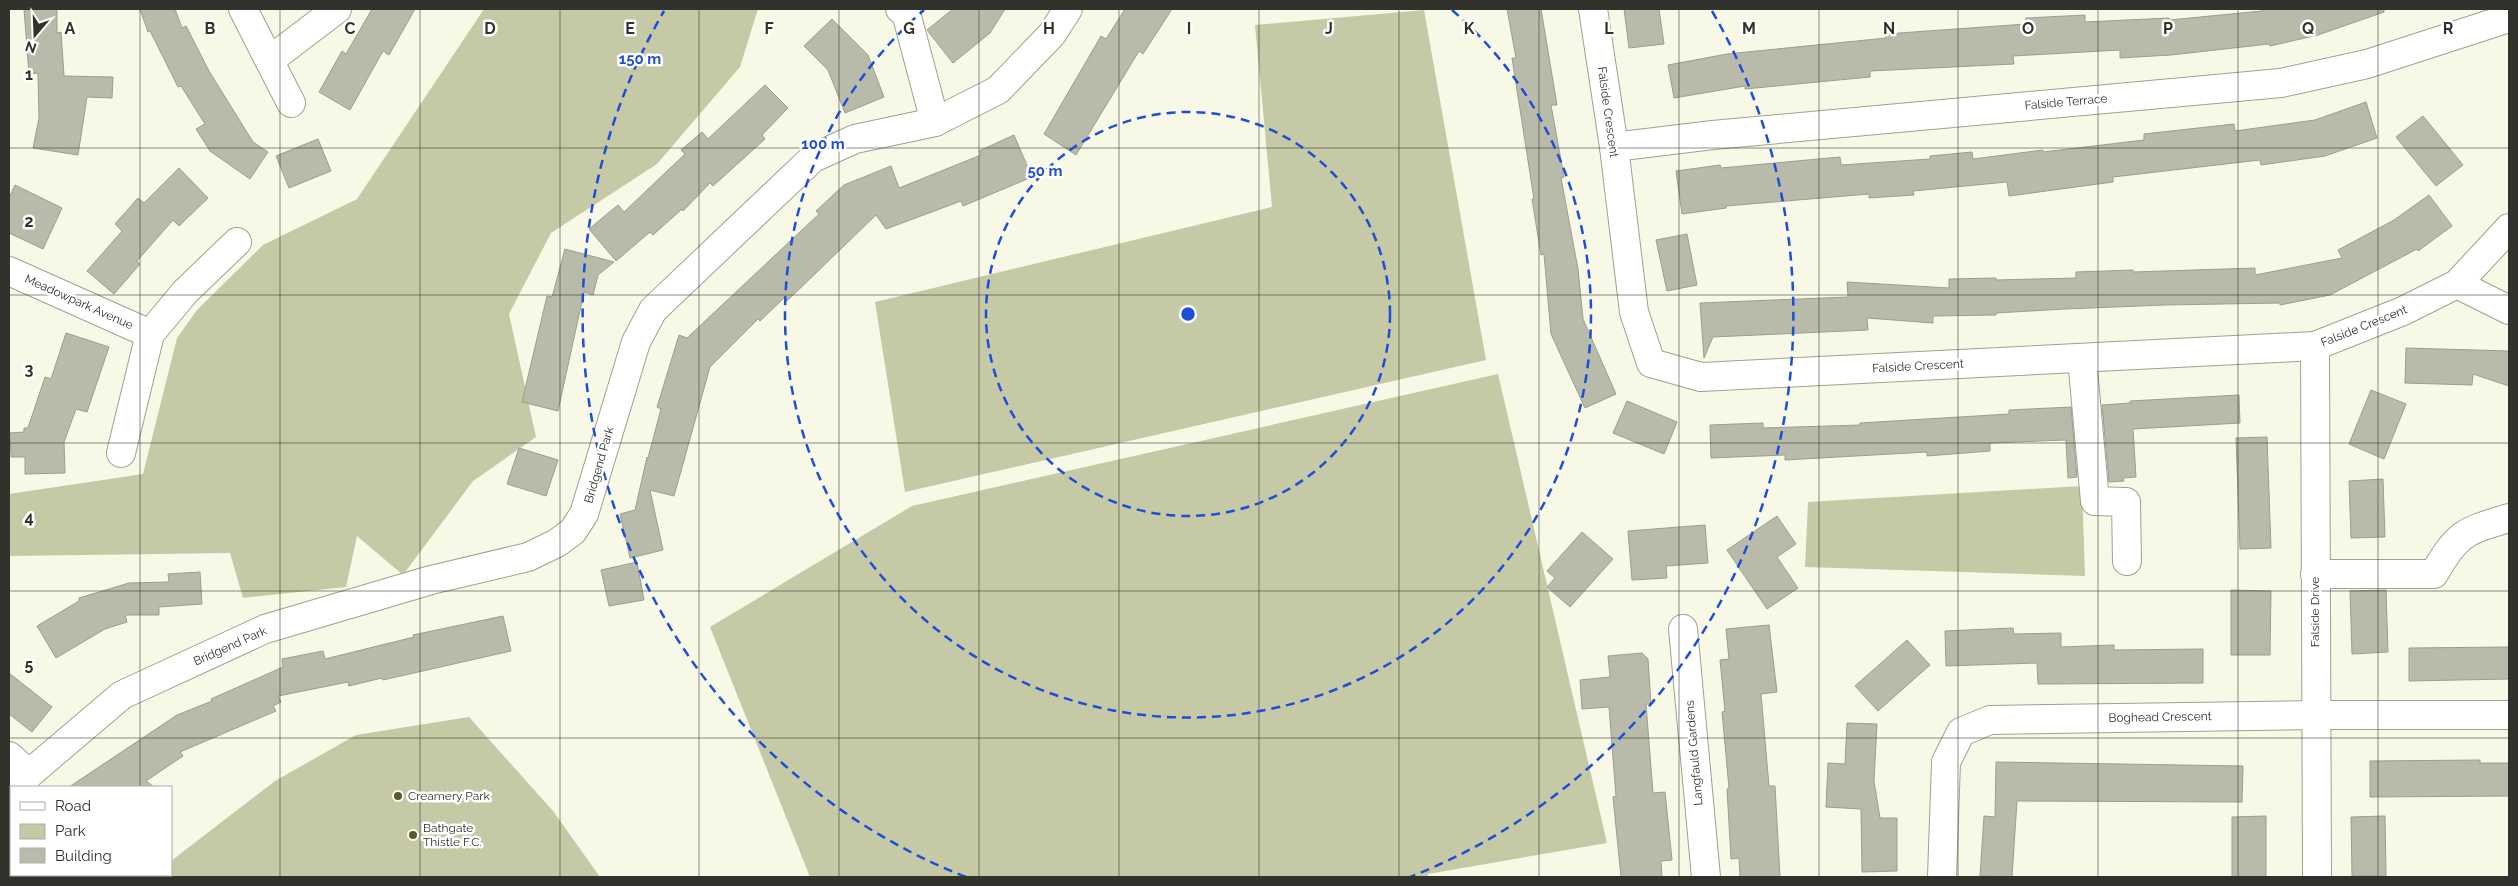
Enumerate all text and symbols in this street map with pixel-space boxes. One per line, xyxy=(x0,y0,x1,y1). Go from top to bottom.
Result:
north arrow xyxy=(10,10,60,60)
text: A xyxy=(65,19,76,38)
text: B xyxy=(205,19,216,38)
text: C xyxy=(345,19,356,38)
text: D xyxy=(484,19,496,38)
text: E xyxy=(625,19,635,38)
text: F xyxy=(764,19,774,38)
text: G xyxy=(903,19,915,38)
text: H xyxy=(1043,19,1055,38)
text: I xyxy=(1187,19,1191,38)
text: J xyxy=(1325,19,1333,38)
text: K xyxy=(1464,19,1475,38)
text: L xyxy=(1604,19,1614,38)
text: M xyxy=(1742,19,1756,38)
text: N xyxy=(1883,19,1895,38)
text: O xyxy=(2022,19,2034,38)
text: P xyxy=(2163,19,2173,38)
text: Q xyxy=(2302,19,2314,38)
text: R xyxy=(2443,19,2454,38)
text: N xyxy=(23,38,38,57)
text: 150 m xyxy=(619,50,661,68)
text: 1 xyxy=(25,65,33,84)
street label: Falside Crescent xyxy=(1595,66,1621,158)
street label: Falside Terrace xyxy=(2024,91,2108,113)
text: 100 m xyxy=(801,135,845,153)
text: 50 m xyxy=(1027,162,1063,180)
text: 2 xyxy=(24,212,34,231)
street label: Meadowpark Avenue xyxy=(22,272,136,332)
street label: Falside Crescent xyxy=(2319,302,2409,350)
centre of rings xyxy=(1179,305,1197,323)
street label: Falside Crescent xyxy=(1872,357,1964,375)
text: 3 xyxy=(25,360,34,379)
street label: Bridgend Park xyxy=(581,425,617,505)
text: 4 xyxy=(24,508,34,527)
street label: Falside Drive xyxy=(2308,577,2322,647)
street label: Bridgend Park xyxy=(191,623,269,668)
text: 5 xyxy=(25,655,34,674)
street label: Langfauld Gardens xyxy=(1682,699,1706,806)
street label: Boghead Crescent xyxy=(2108,709,2212,725)
legend xyxy=(10,786,172,876)
place label: Creamery Park xyxy=(408,789,491,803)
marker: Creamery Park xyxy=(392,790,404,802)
text: Road xyxy=(55,797,91,815)
place label: Bathgate Thistle F.C. xyxy=(423,821,482,849)
text: Park xyxy=(55,822,86,840)
marker: Bathgate Thistle F.C. xyxy=(407,829,419,841)
text: Building xyxy=(55,847,112,865)

